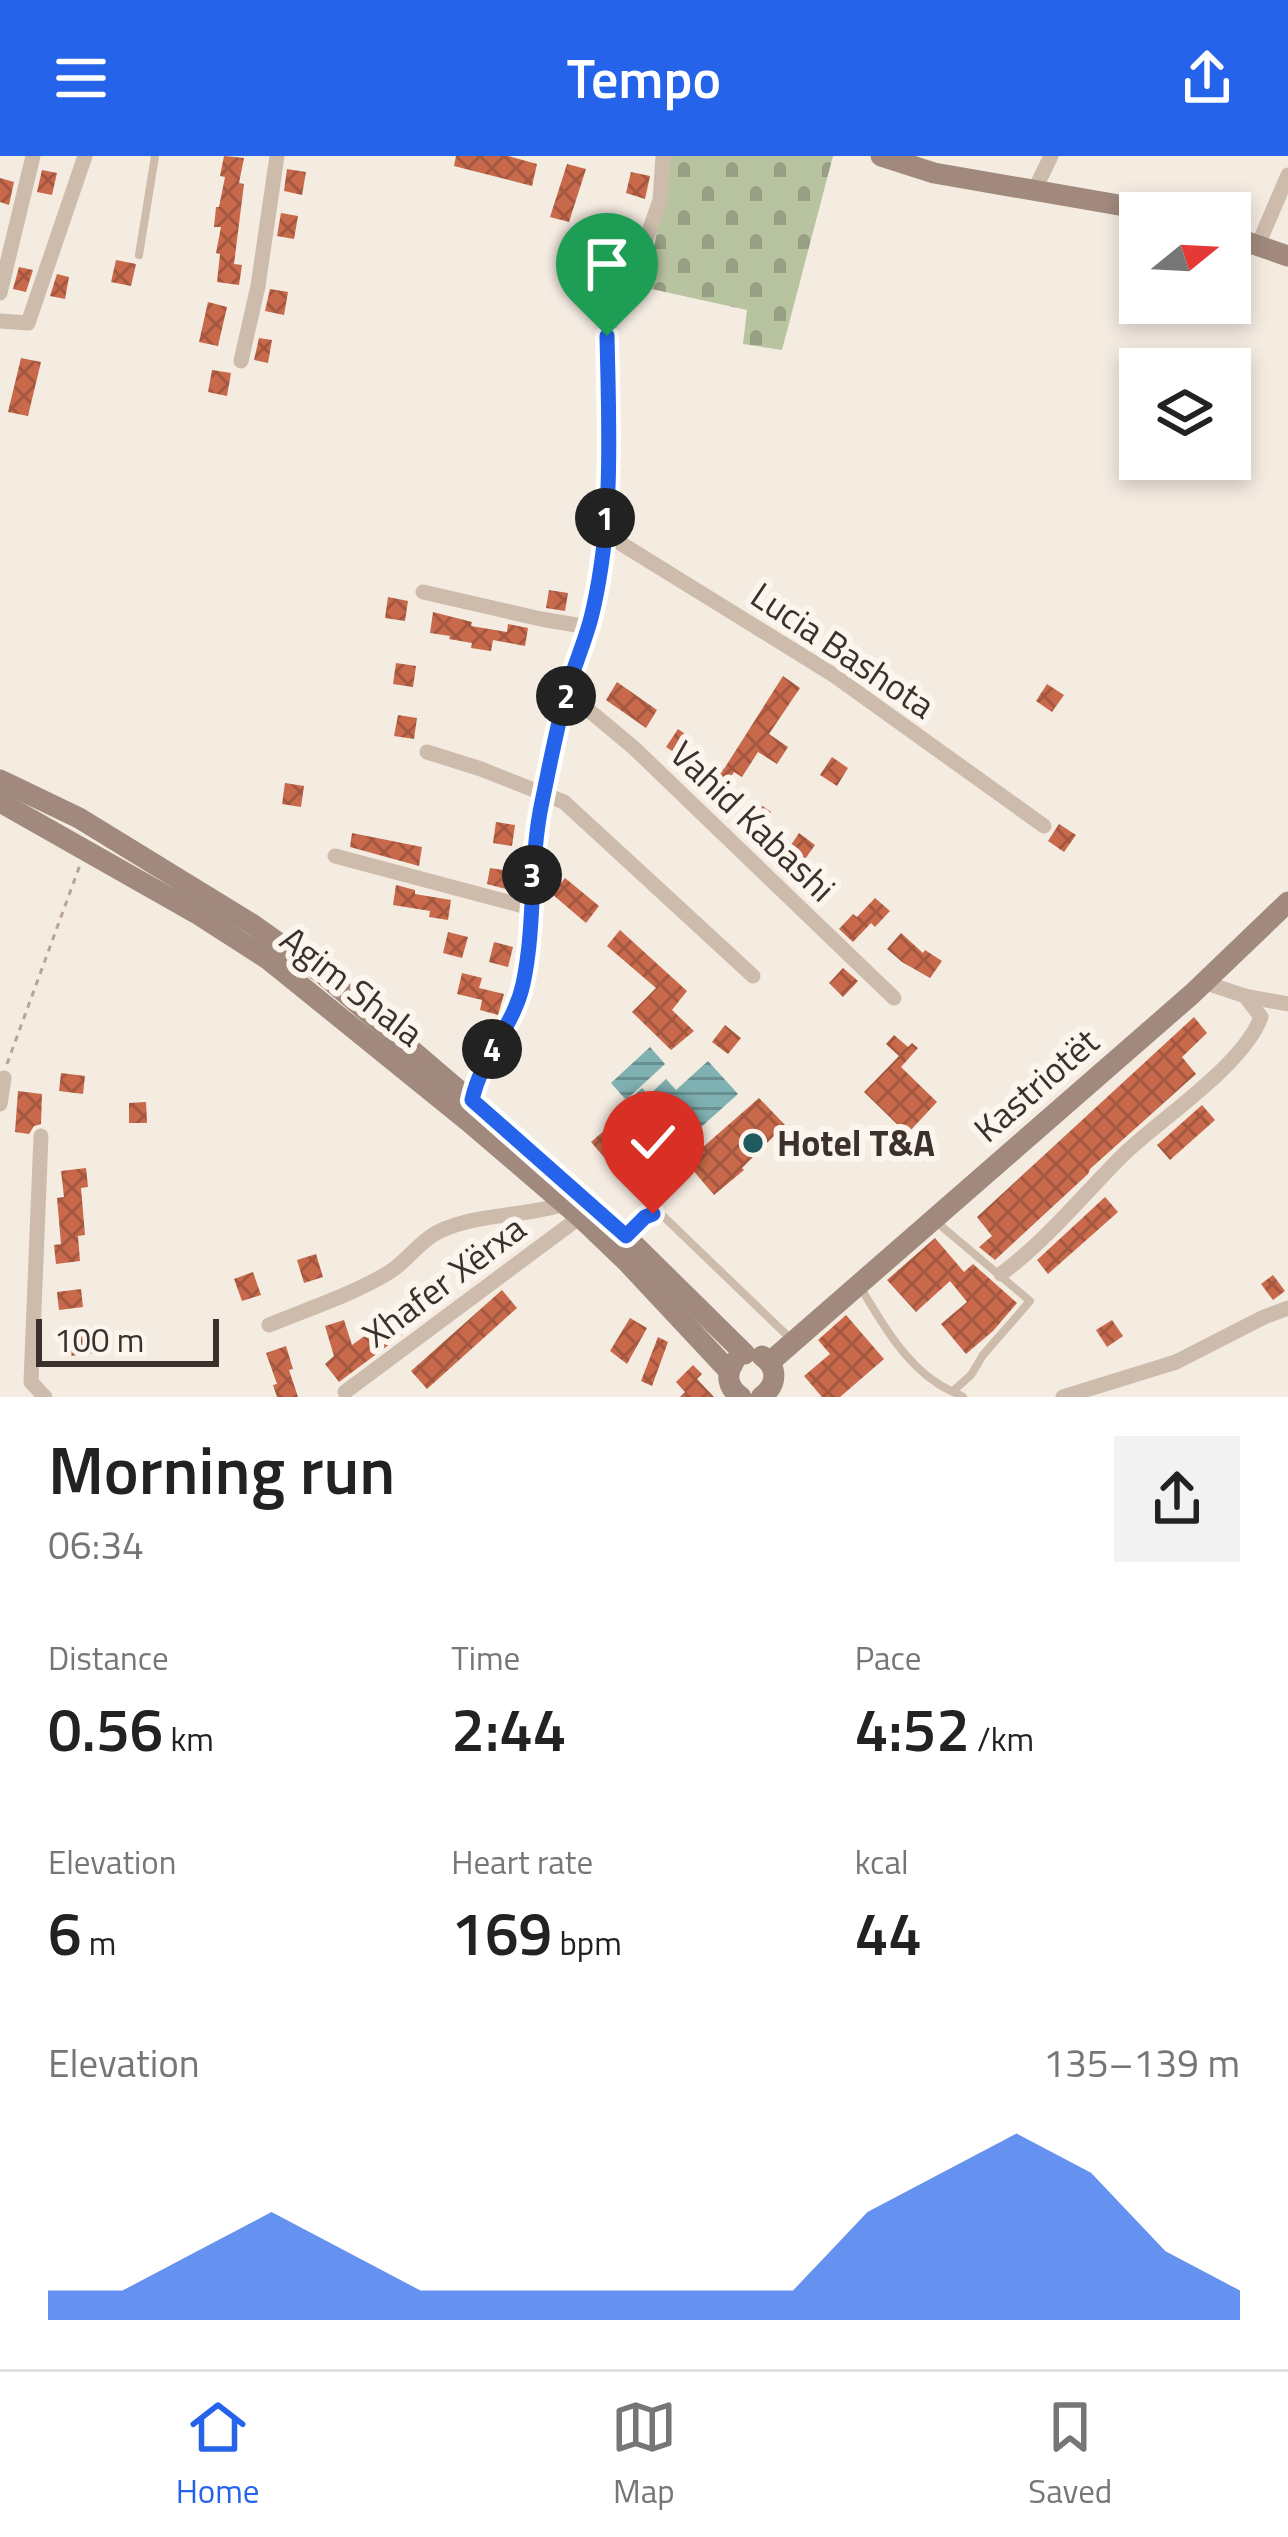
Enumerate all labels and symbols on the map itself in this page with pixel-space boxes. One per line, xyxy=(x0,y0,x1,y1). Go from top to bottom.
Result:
north arrow xyxy=(1119,192,1251,324)
pin xyxy=(556,213,658,336)
pin: 1 xyxy=(575,488,635,548)
street label: Lucia Bashota xyxy=(740,568,946,732)
pin: 2 xyxy=(536,666,596,726)
street label: Vahid Kabashi xyxy=(658,727,849,914)
pin: 3 xyxy=(502,845,562,905)
street label: Agim Shala xyxy=(269,912,436,1059)
street label: Kastriotët xyxy=(961,1014,1111,1155)
pin: 4 xyxy=(462,1019,522,1079)
pin xyxy=(602,1091,704,1214)
place label: Hotel T&A xyxy=(777,1115,935,1170)
marker: Hotel T&A xyxy=(740,1130,766,1156)
street label: Xhafer Xërxa xyxy=(351,1201,537,1360)
scale bar xyxy=(36,1313,219,1366)

